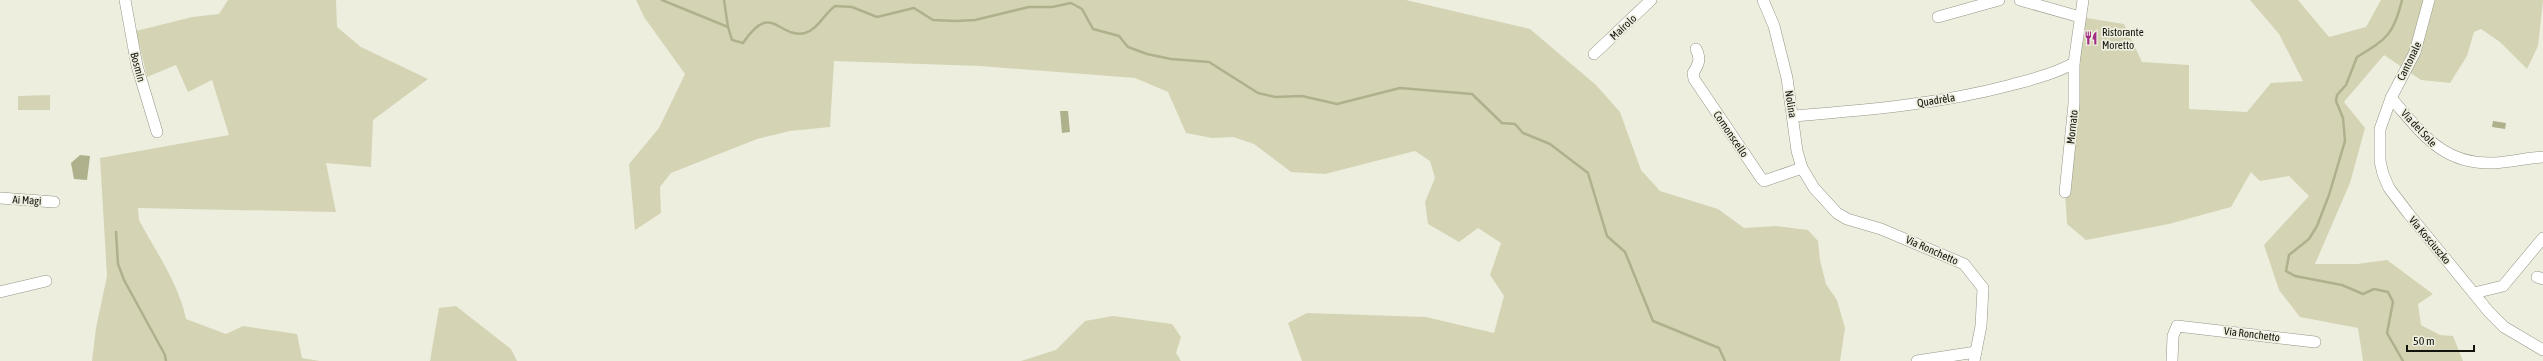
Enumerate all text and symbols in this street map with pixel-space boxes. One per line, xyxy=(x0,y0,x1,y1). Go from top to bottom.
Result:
street label: Mairolo xyxy=(1607,12,1639,42)
place label: Ristorante Moretto xyxy=(2102,26,2144,51)
restaurant icon: Ristorante Moretto xyxy=(2083,30,2099,46)
street label: Cantonale xyxy=(2394,40,2424,82)
street label: Bosmin xyxy=(128,51,148,83)
street label: Nolina xyxy=(1783,89,1799,119)
street label: Quadrèla xyxy=(1916,91,1956,109)
street label: Via del Sole xyxy=(2399,107,2439,149)
street label: Cornonscello xyxy=(1711,109,1751,159)
street label: Mornato xyxy=(2064,109,2080,145)
street label: Ai Magi xyxy=(12,193,42,207)
street label: Via Kosciuszko xyxy=(2407,214,2453,266)
street label: Via Ronchetto xyxy=(1904,233,1960,267)
street label: Via Ronchetto xyxy=(2223,325,2281,343)
scale bar xyxy=(2407,327,2474,353)
text: 50 m xyxy=(2413,334,2435,348)

